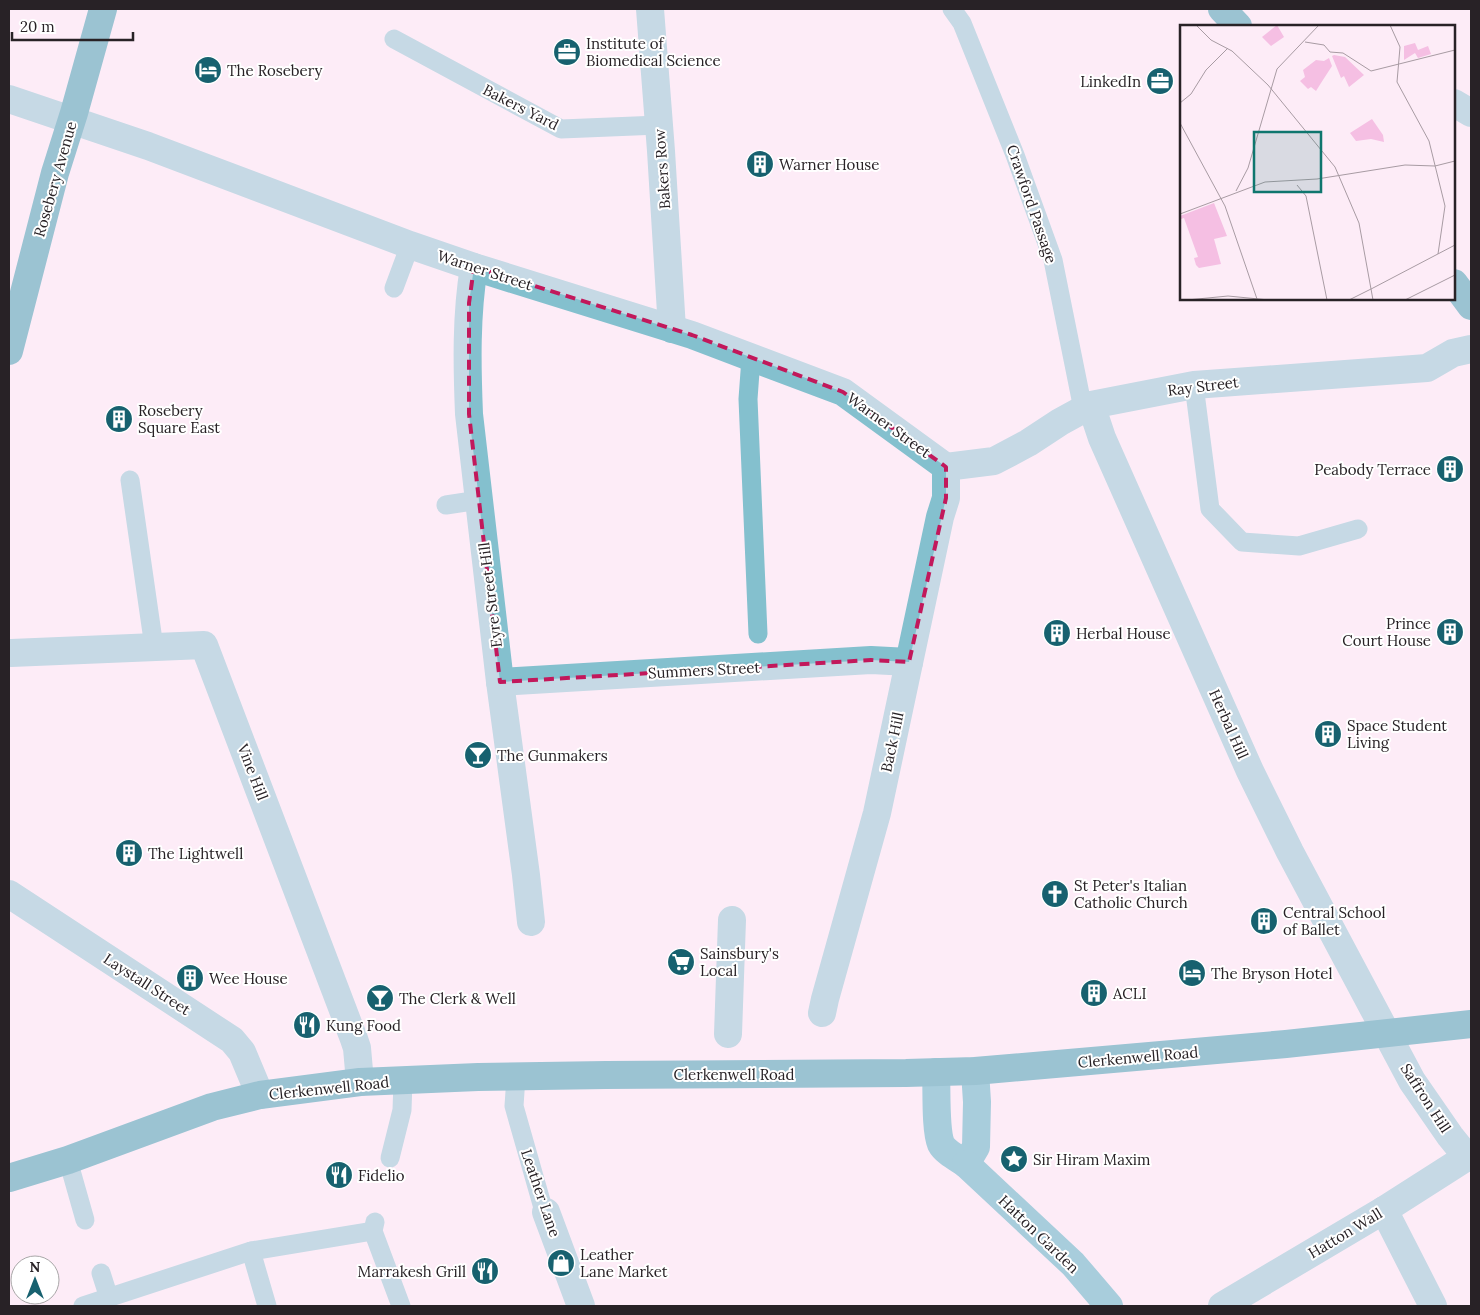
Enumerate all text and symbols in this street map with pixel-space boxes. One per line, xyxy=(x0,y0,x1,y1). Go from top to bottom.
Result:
scale bar xyxy=(12,10,134,42)
text: 20 m xyxy=(20,17,55,36)
inset map xyxy=(1180,25,1455,300)
place label: Institute of Biomedical Science xyxy=(586,34,721,70)
office icon: Institute of Biomedical Science xyxy=(552,37,582,67)
hotel icon: The Rosebery xyxy=(193,55,223,85)
place label: The Rosebery xyxy=(227,61,322,80)
office icon: LinkedIn xyxy=(1145,66,1175,96)
place label: LinkedIn xyxy=(1080,72,1141,91)
street label: Bakers Yard xyxy=(480,80,562,134)
street label: Rosebery Avenue xyxy=(29,119,81,239)
street label: Bakers Row xyxy=(650,128,674,210)
street label: Crawford Passage xyxy=(1003,142,1061,266)
building icon: Warner House xyxy=(745,149,775,179)
place label: Warner House xyxy=(779,155,879,174)
street label: Warner Street xyxy=(435,246,535,294)
street label: Ray Street xyxy=(1166,372,1240,400)
street label: Warner Street xyxy=(843,388,935,462)
place label: Rosebery Square East xyxy=(138,401,220,437)
building icon: Rosebery Square East xyxy=(104,404,134,434)
building icon: Peabody Terrace xyxy=(1435,454,1465,484)
place label: Peabody Terrace xyxy=(1314,460,1431,479)
street label: Eyre Street Hill xyxy=(474,541,506,649)
place label: Prince Court House xyxy=(1342,614,1431,650)
building icon: Prince Court House xyxy=(1435,617,1465,647)
building icon: Herbal House xyxy=(1042,618,1072,648)
place label: Herbal House xyxy=(1076,624,1171,643)
street label: Summers Street xyxy=(647,658,761,682)
street label: Herbal Hill xyxy=(1205,686,1253,762)
street label: Back Hill xyxy=(876,710,908,774)
place label: Space Student Living xyxy=(1347,716,1447,752)
building icon: Space Student Living xyxy=(1313,719,1343,749)
street label: Vine Hill xyxy=(233,740,272,803)
bar icon: The Gunmakers xyxy=(463,740,493,770)
place label: The Gunmakers xyxy=(497,746,608,765)
building icon: The Lightwell xyxy=(114,838,144,868)
place label: The Lightwell xyxy=(148,844,243,863)
place label: St Peter's Italian Catholic Church xyxy=(1074,876,1188,912)
church icon: St Peter's Italian Catholic Church xyxy=(1040,879,1070,909)
place label: Central School of Ballet xyxy=(1283,903,1386,939)
building icon: Central School of Ballet xyxy=(1249,906,1279,936)
place label: Sainsbury's Local xyxy=(700,944,779,980)
supermarket icon: Sainsbury's Local xyxy=(666,947,696,977)
street label: Laystall Street xyxy=(100,949,194,1019)
hotel icon: The Bryson Hotel xyxy=(1177,958,1207,988)
building icon: Wee House xyxy=(175,963,205,993)
place label: The Bryson Hotel xyxy=(1211,964,1332,983)
place label: Wee House xyxy=(209,969,288,988)
building icon: ACLI xyxy=(1079,978,1109,1008)
bar icon: The Clerk & Well xyxy=(365,983,395,1013)
place label: ACLI xyxy=(1112,984,1147,1003)
place label: The Clerk & Well xyxy=(399,989,516,1008)
restaurant icon: Kung Food xyxy=(292,1010,322,1040)
place label: Kung Food xyxy=(326,1016,401,1035)
street label: Clerkenwell Road xyxy=(1077,1042,1199,1072)
street label: Saffron Hill xyxy=(1397,1060,1455,1136)
street label: Clerkenwell Road xyxy=(674,1065,794,1084)
street label: Clerkenwell Road xyxy=(268,1072,390,1104)
place icon: Sir Hiram Maxim xyxy=(999,1144,1029,1174)
street label: Leather Lane xyxy=(517,1147,565,1239)
place label: Sir Hiram Maxim xyxy=(1033,1150,1150,1169)
restaurant icon: Fidelio xyxy=(324,1160,354,1190)
place label: Fidelio xyxy=(358,1166,405,1185)
street label: Hatton Garden xyxy=(995,1191,1083,1277)
street label: Hatton Wall xyxy=(1305,1203,1385,1263)
place label: Leather Lane Market xyxy=(580,1245,668,1281)
shop icon: Leather Lane Market xyxy=(546,1248,576,1278)
north arrow xyxy=(10,1255,60,1305)
restaurant icon: Marrakesh Grill xyxy=(470,1256,500,1286)
text: N xyxy=(30,1258,41,1276)
place label: Marrakesh Grill xyxy=(358,1262,466,1281)

